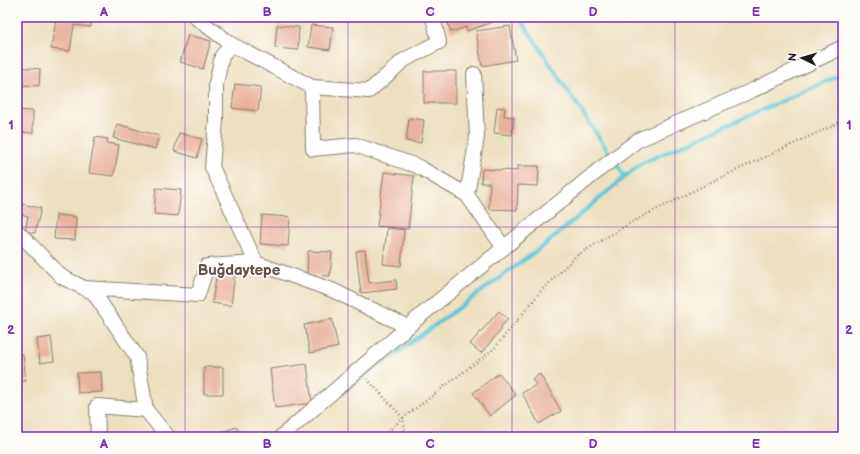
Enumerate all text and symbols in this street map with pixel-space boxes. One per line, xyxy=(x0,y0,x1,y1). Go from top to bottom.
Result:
text: A xyxy=(99,4,108,20)
text: B xyxy=(262,4,272,20)
text: C xyxy=(425,4,435,20)
text: D xyxy=(588,4,598,20)
text: E xyxy=(752,4,761,20)
north arrow xyxy=(782,38,822,78)
text: N xyxy=(786,52,799,62)
text: 1 xyxy=(8,117,14,133)
text: 1 xyxy=(846,117,852,133)
district label: Buğdaytepe xyxy=(198,261,281,280)
text: 2 xyxy=(7,322,15,338)
text: 2 xyxy=(845,322,853,338)
text: A xyxy=(99,436,108,452)
text: B xyxy=(262,436,272,452)
text: C xyxy=(425,436,435,452)
text: D xyxy=(588,436,598,452)
text: E xyxy=(752,436,761,452)

